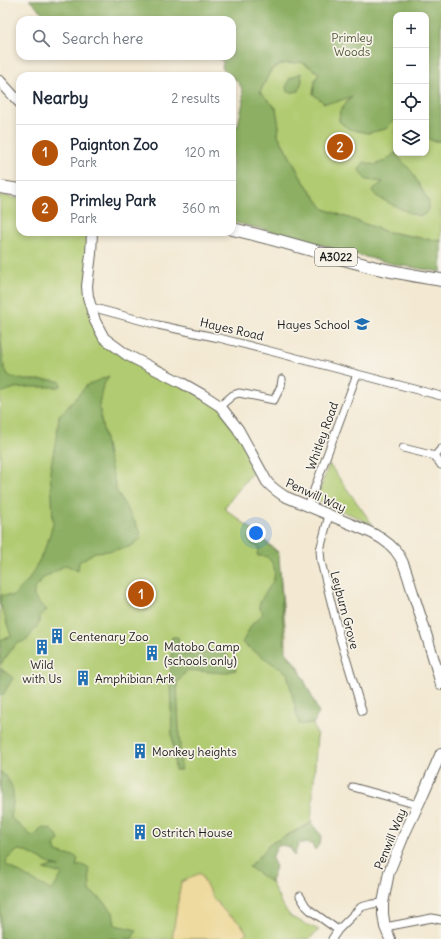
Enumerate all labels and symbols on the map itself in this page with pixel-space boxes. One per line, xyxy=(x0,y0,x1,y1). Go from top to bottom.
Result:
park label: Primley Woods xyxy=(331,30,373,59)
pin: 2 xyxy=(327,132,353,162)
road number: A3022 xyxy=(315,248,357,266)
street label: Hayes Road xyxy=(199,314,265,344)
school or university icon: Hayes School xyxy=(353,315,371,333)
place label: Hayes School xyxy=(277,317,350,332)
street label: Whitley Road xyxy=(303,400,341,472)
street label: Penwill Way xyxy=(283,475,349,515)
your location xyxy=(246,523,266,543)
street label: Leyburn Grove xyxy=(327,569,363,651)
pin: 1 xyxy=(128,579,154,609)
building icon: Centenary Zoo xyxy=(48,627,66,645)
place label: Centenary Zoo xyxy=(69,629,149,644)
building icon: Wild with Us xyxy=(33,638,51,656)
place label: Matobo Camp (schools only) xyxy=(164,639,240,668)
building icon: Matobo Camp (schools only) xyxy=(143,644,161,662)
place label: Wild with Us xyxy=(22,657,62,686)
building icon: Amphibian Ark xyxy=(74,669,92,687)
place label: Amphibian Ark xyxy=(95,671,174,686)
building icon: Monkey heights xyxy=(131,742,149,760)
place label: Monkey heights xyxy=(152,744,237,759)
street label: Penwill Way xyxy=(371,806,409,872)
building icon: Ostritch House xyxy=(131,823,149,841)
place label: Ostritch House xyxy=(152,825,233,840)

